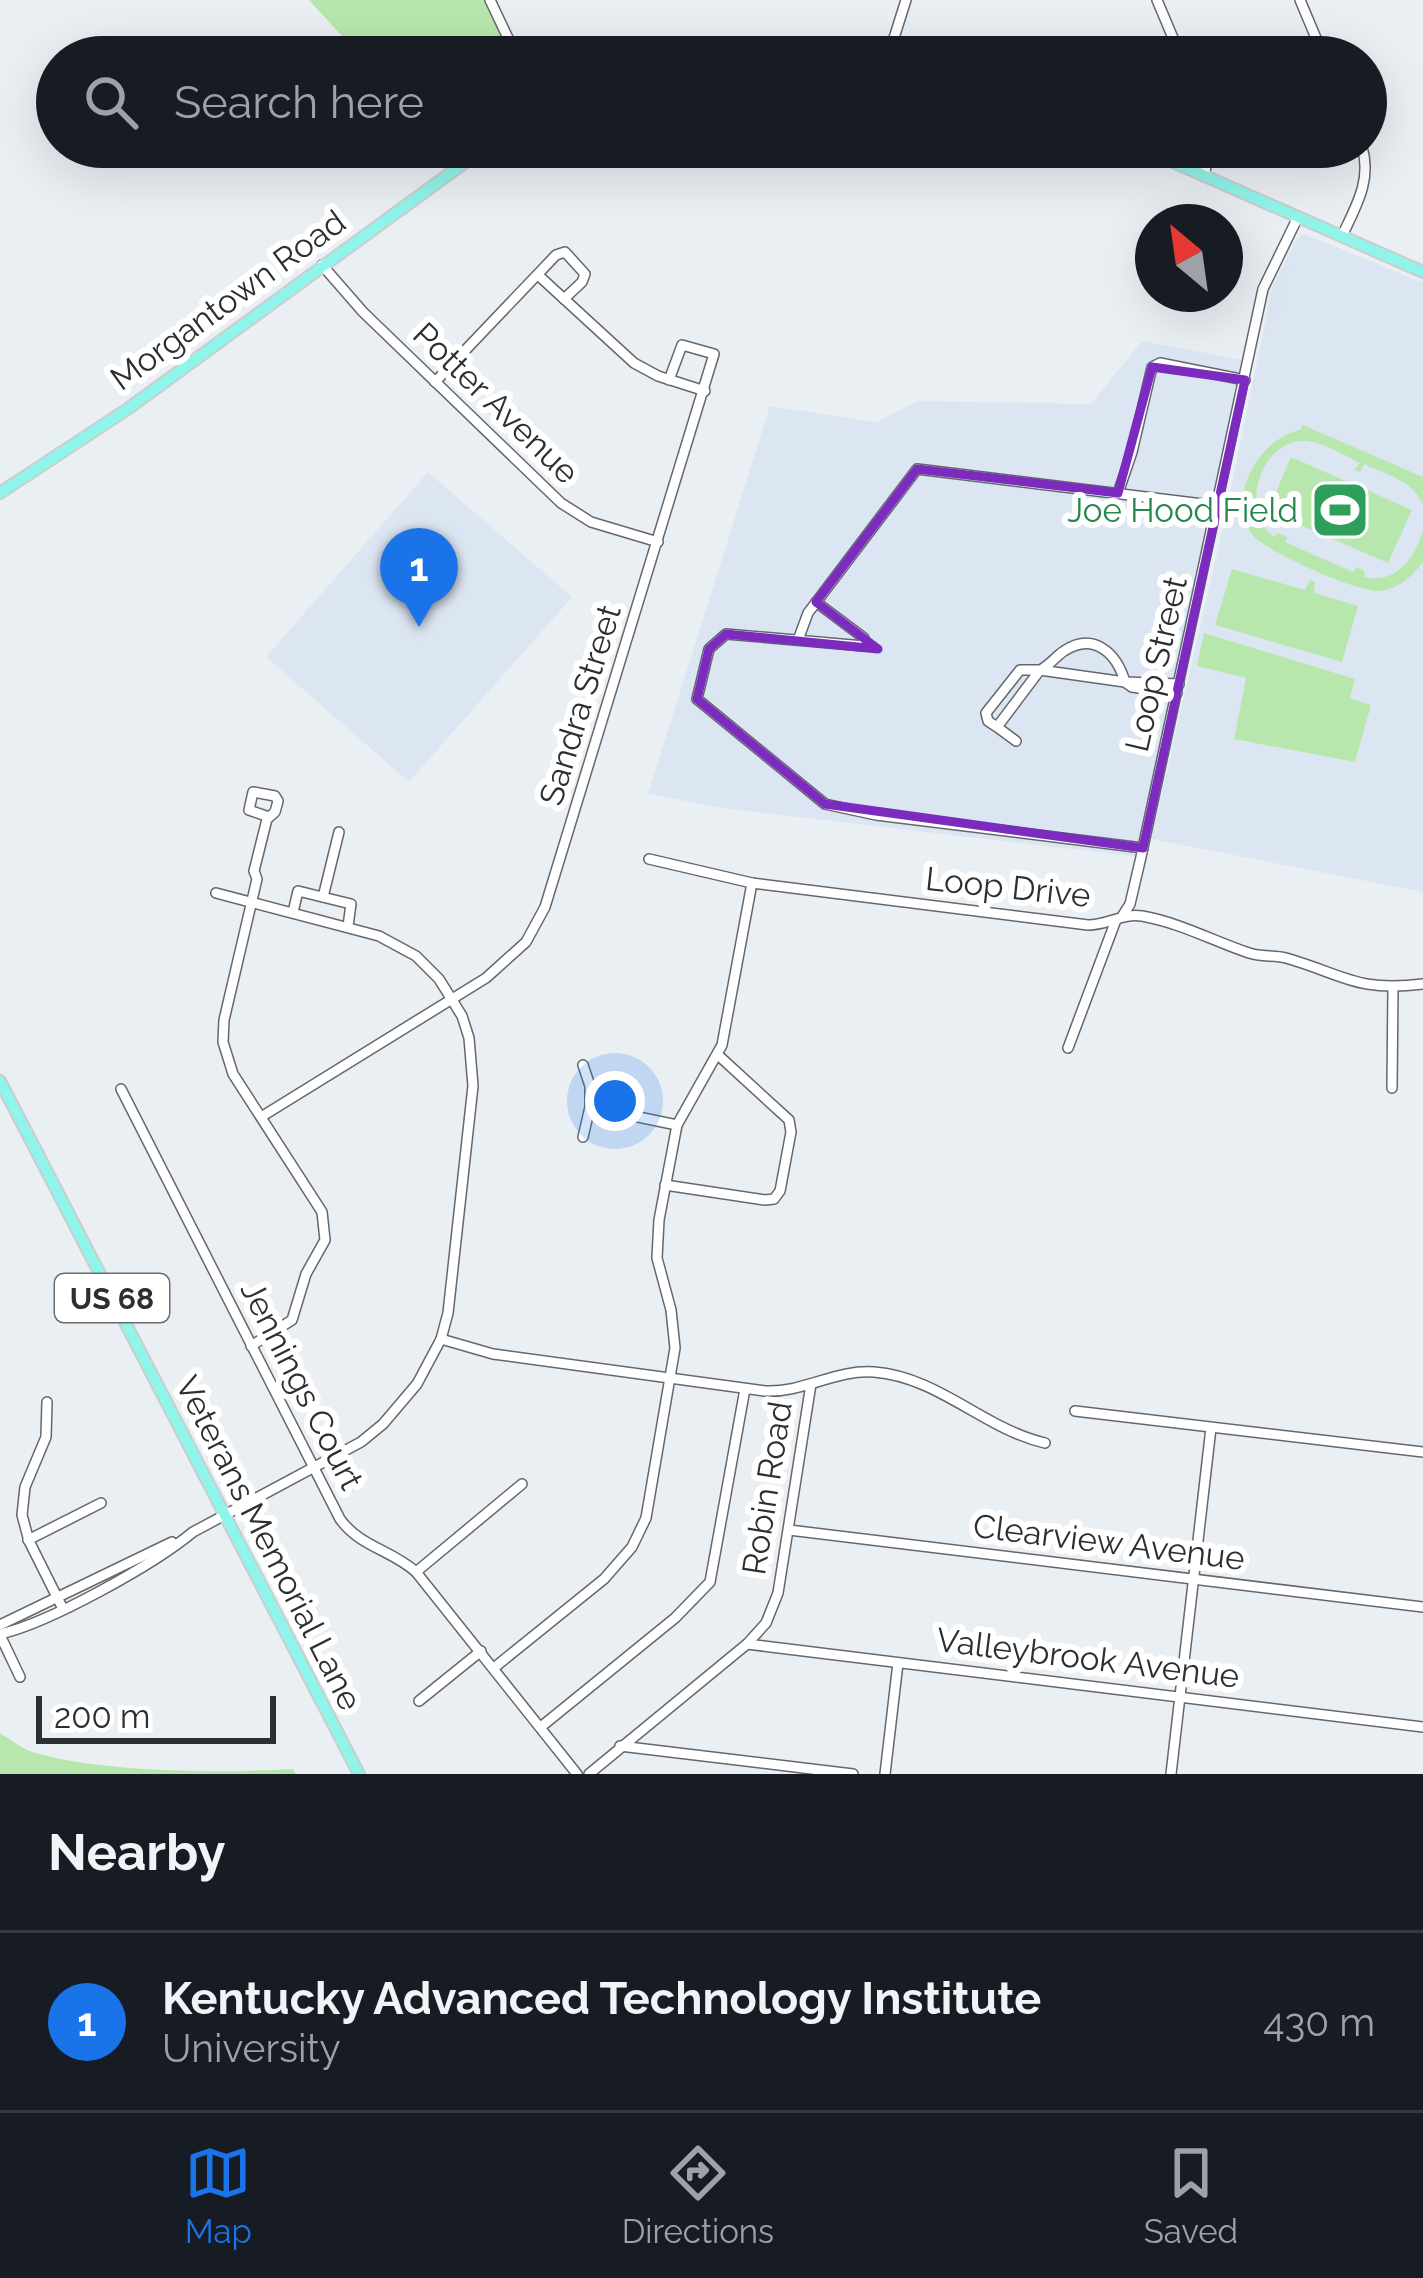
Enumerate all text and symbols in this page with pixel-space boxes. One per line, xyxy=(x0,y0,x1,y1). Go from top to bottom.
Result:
search box xyxy=(36,36,1387,168)
icon: search xyxy=(78,69,144,135)
text: Search here xyxy=(174,76,424,129)
street label: Morgantown Road xyxy=(103,202,353,398)
north arrow xyxy=(1135,204,1243,312)
street label: Potter Avenue xyxy=(405,314,587,492)
sports icon: Joe Hood Field xyxy=(1309,479,1371,541)
place label: Joe Hood Field xyxy=(1067,491,1298,530)
pin: 1 xyxy=(380,528,458,627)
street label: Loop Street xyxy=(1117,573,1195,755)
street label: Sandra Street xyxy=(531,600,629,810)
street label: Loop Drive xyxy=(924,859,1092,915)
your location xyxy=(585,1071,645,1131)
road number: US 68 xyxy=(55,1274,169,1322)
street label: Jennings Court xyxy=(233,1274,371,1496)
street label: Veterans Memorial Lane xyxy=(168,1369,370,1717)
street label: Robin Road xyxy=(734,1399,800,1577)
street label: Clearview Avenue xyxy=(971,1506,1247,1578)
street label: Valleybrook Avenue xyxy=(934,1620,1242,1696)
scale bar xyxy=(36,1690,276,1743)
text: 200 m xyxy=(54,1697,150,1736)
text: Nearby xyxy=(48,1822,225,1882)
text: Kentucky Advanced Technology Institute xyxy=(162,1972,1041,2025)
text: 1 xyxy=(77,1999,97,2045)
text: 430 m xyxy=(1263,1999,1375,2045)
text: University xyxy=(162,2025,341,2071)
tab: Map xyxy=(185,2140,252,2251)
tab: Directions xyxy=(622,2140,774,2251)
tab: Saved xyxy=(1144,2140,1238,2251)

